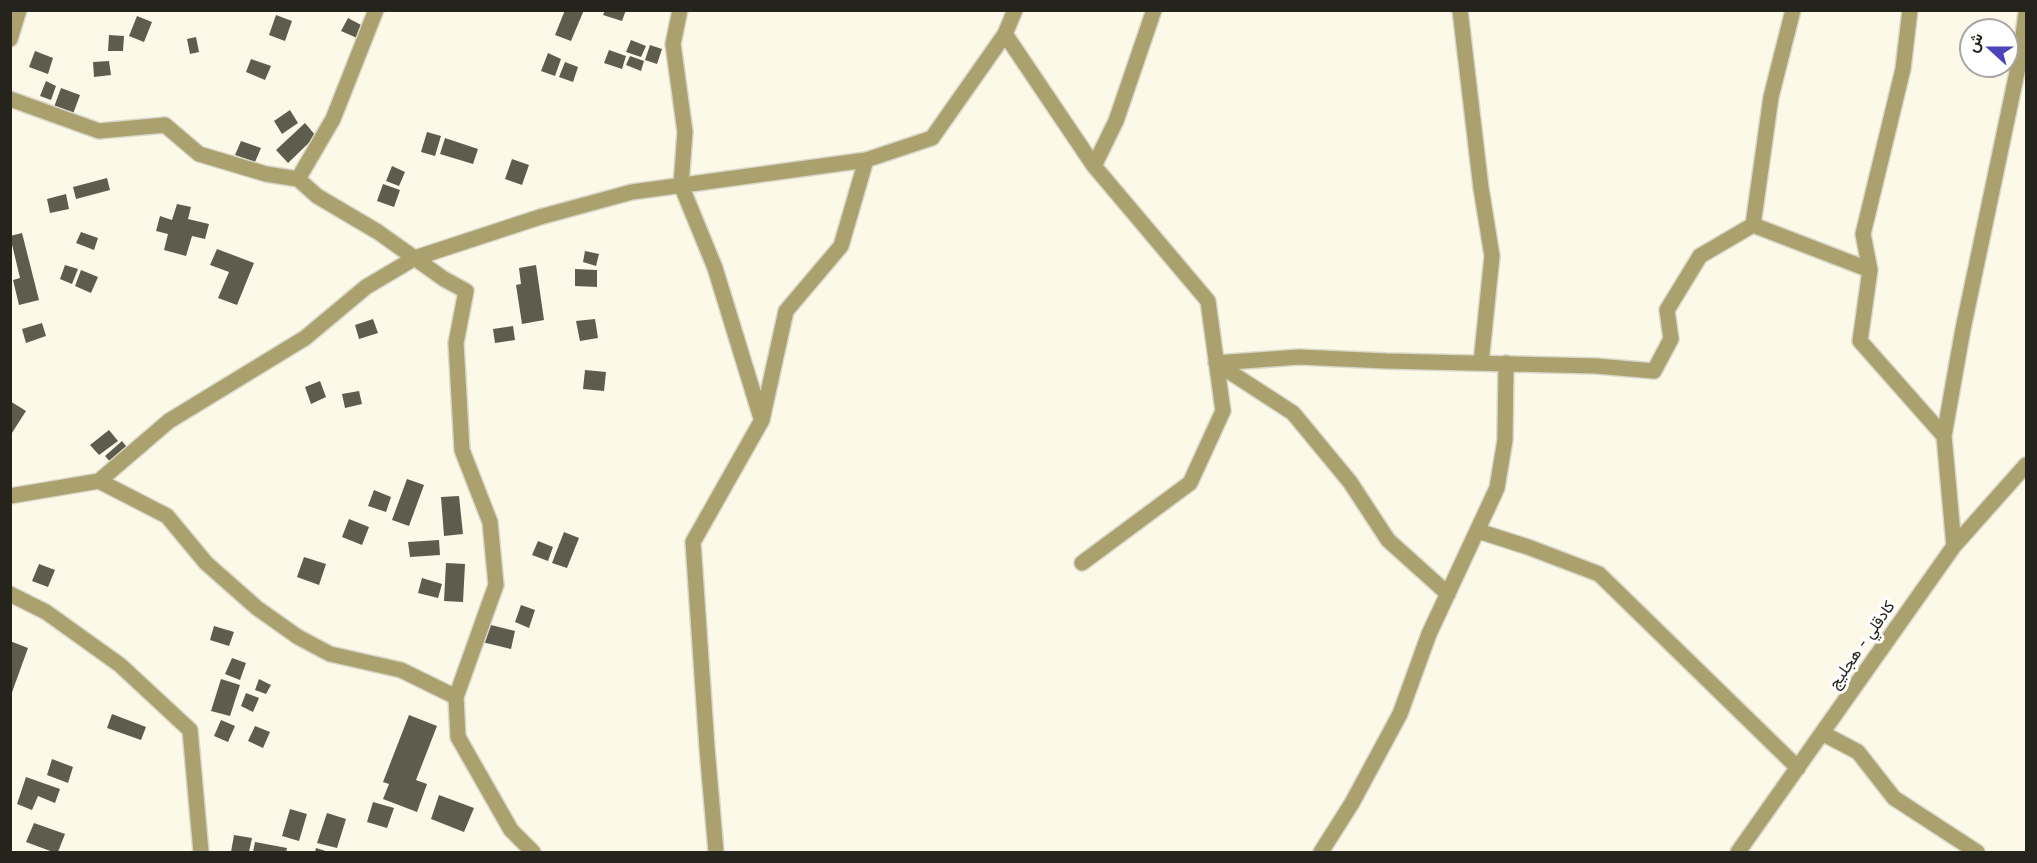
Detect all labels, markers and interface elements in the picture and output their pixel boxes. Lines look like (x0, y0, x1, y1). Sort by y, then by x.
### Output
north arrow (1959, 18, 2019, 78)
text: ش (1961, 30, 1987, 55)
street label: كادقلي - هجليج (1825, 597, 1899, 693)

